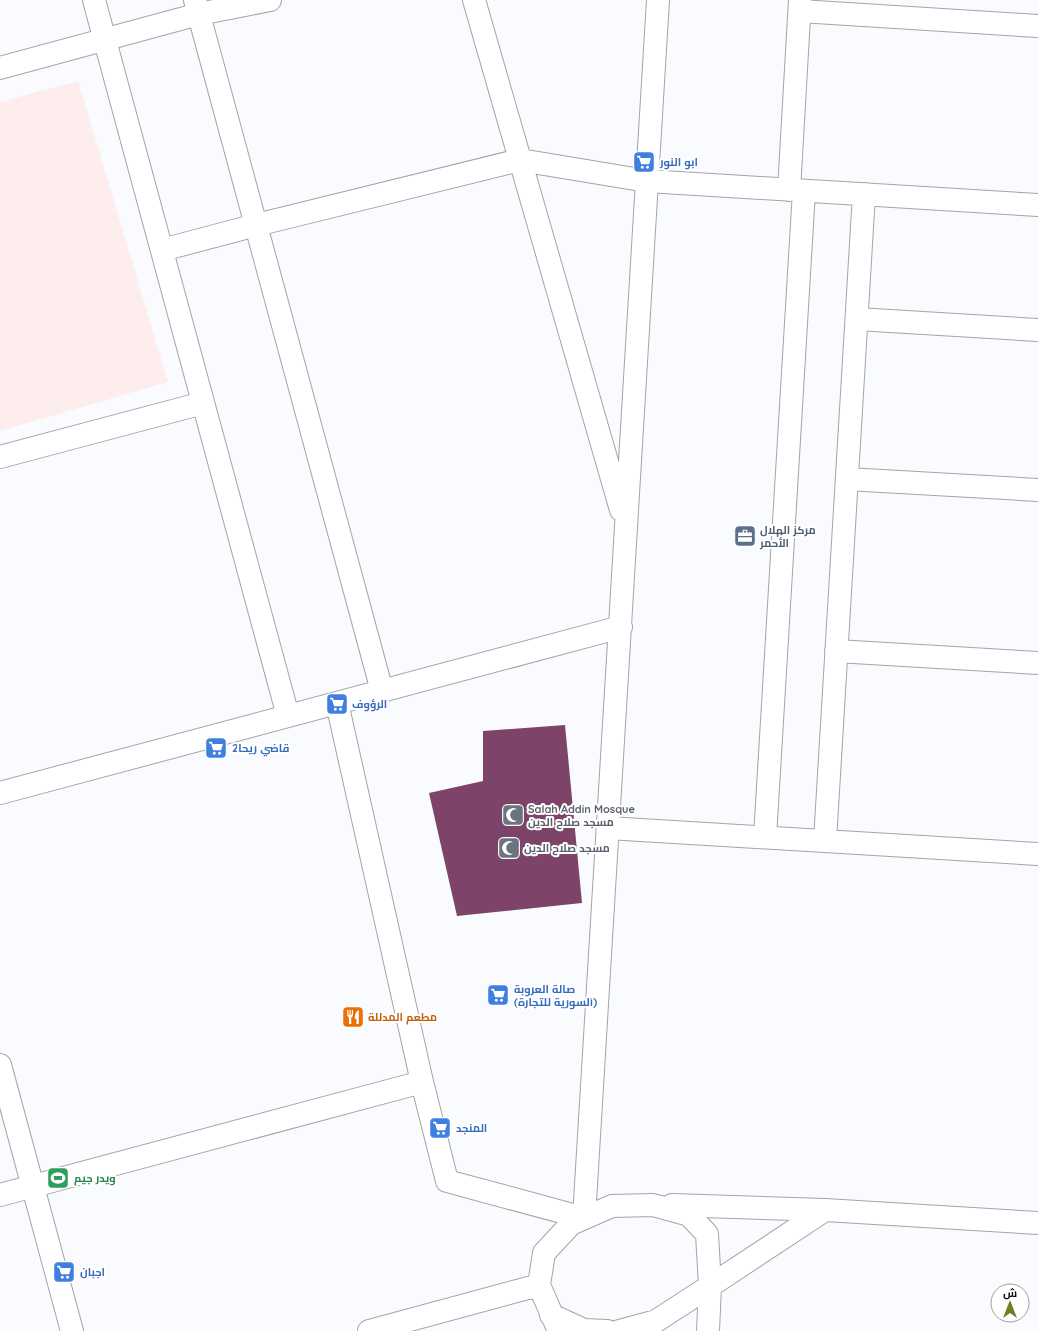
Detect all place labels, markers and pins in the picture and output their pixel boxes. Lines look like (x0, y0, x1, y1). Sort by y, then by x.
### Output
supermarket icon: ابو النور (631, 149, 657, 175)
place label: ابو النور (659, 155, 698, 170)
office icon: مركز الهلال الأحمر (732, 523, 758, 549)
place label: مركز الهلال الأحمر (759, 523, 816, 550)
supermarket icon: الرؤوف (324, 691, 350, 717)
place label: الرؤوف (352, 697, 387, 712)
supermarket icon: قاضي ريحا2 (203, 735, 229, 761)
place label: قاضي ريحا2 (232, 741, 289, 757)
mosque icon: Salah Addin Mosque مسجد صلاح الدين (500, 802, 526, 828)
place label: Salah Addin Mosque مسجد صلاح الدين (528, 802, 635, 830)
mosque icon: مسجد صلاح الدين (496, 835, 522, 861)
place label: مسجد صلاح الدين (524, 841, 610, 856)
supermarket icon: صالة العروبة (السورية للتجارة) (485, 982, 511, 1008)
place label: صالة العروبة (السورية للتجارة) (514, 982, 597, 1010)
restaurant icon: مطعم المدللة (340, 1004, 366, 1030)
place label: مطعم المدللة (368, 1010, 437, 1025)
supermarket icon: المنجد (427, 1115, 453, 1141)
place label: المنجد (456, 1121, 487, 1135)
sports icon: ويدر جيم (45, 1165, 71, 1191)
place label: ويدر جيم (74, 1171, 116, 1186)
supermarket icon: اجبان (51, 1259, 77, 1285)
place label: اجبان (80, 1265, 105, 1279)

